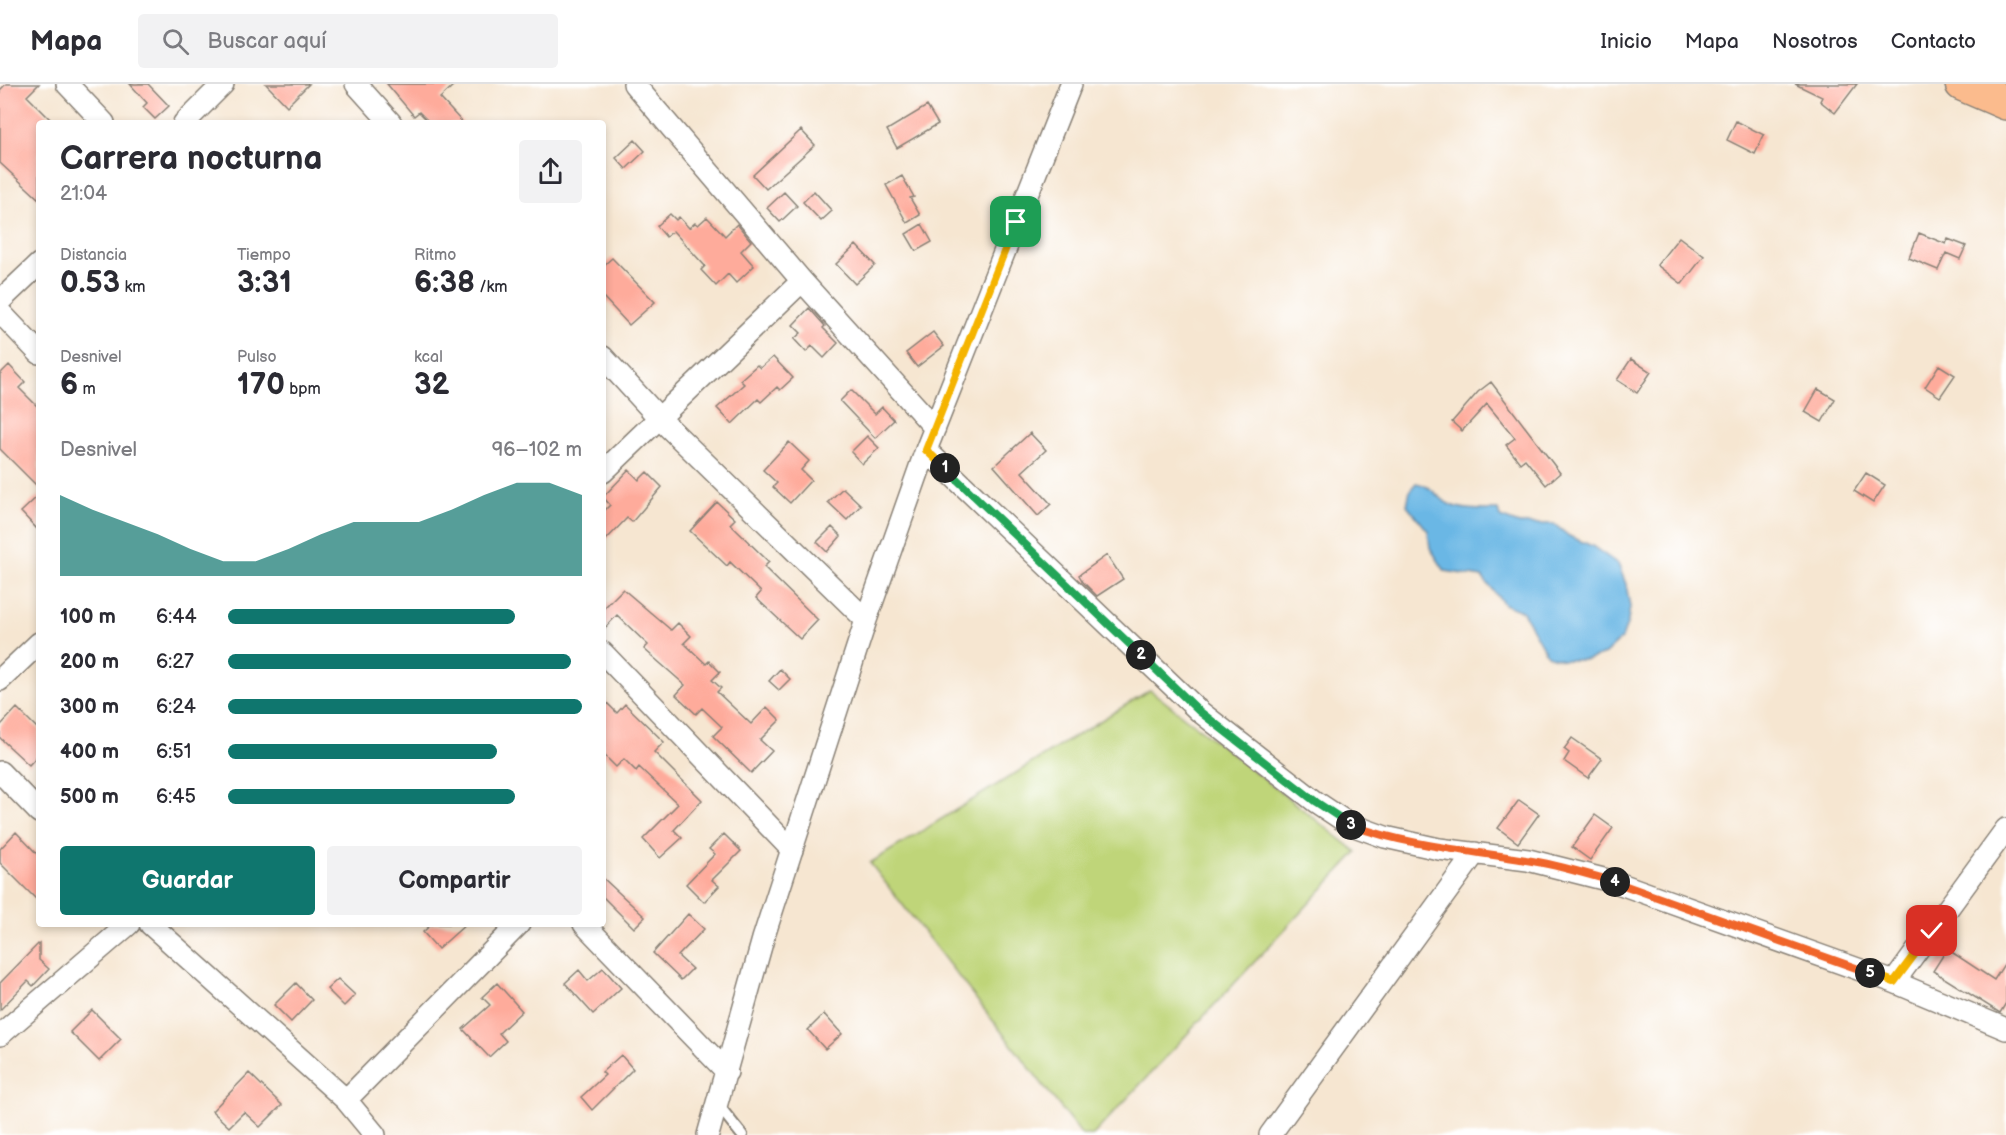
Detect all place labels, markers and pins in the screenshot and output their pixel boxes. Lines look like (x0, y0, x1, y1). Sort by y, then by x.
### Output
pin (990, 196, 1041, 247)
pin: 1 (930, 453, 960, 483)
pin: 2 (1126, 640, 1156, 670)
pin: 3 (1336, 810, 1366, 840)
pin: 4 (1600, 867, 1630, 897)
pin (1906, 905, 1957, 956)
pin: 5 (1855, 958, 1885, 988)

